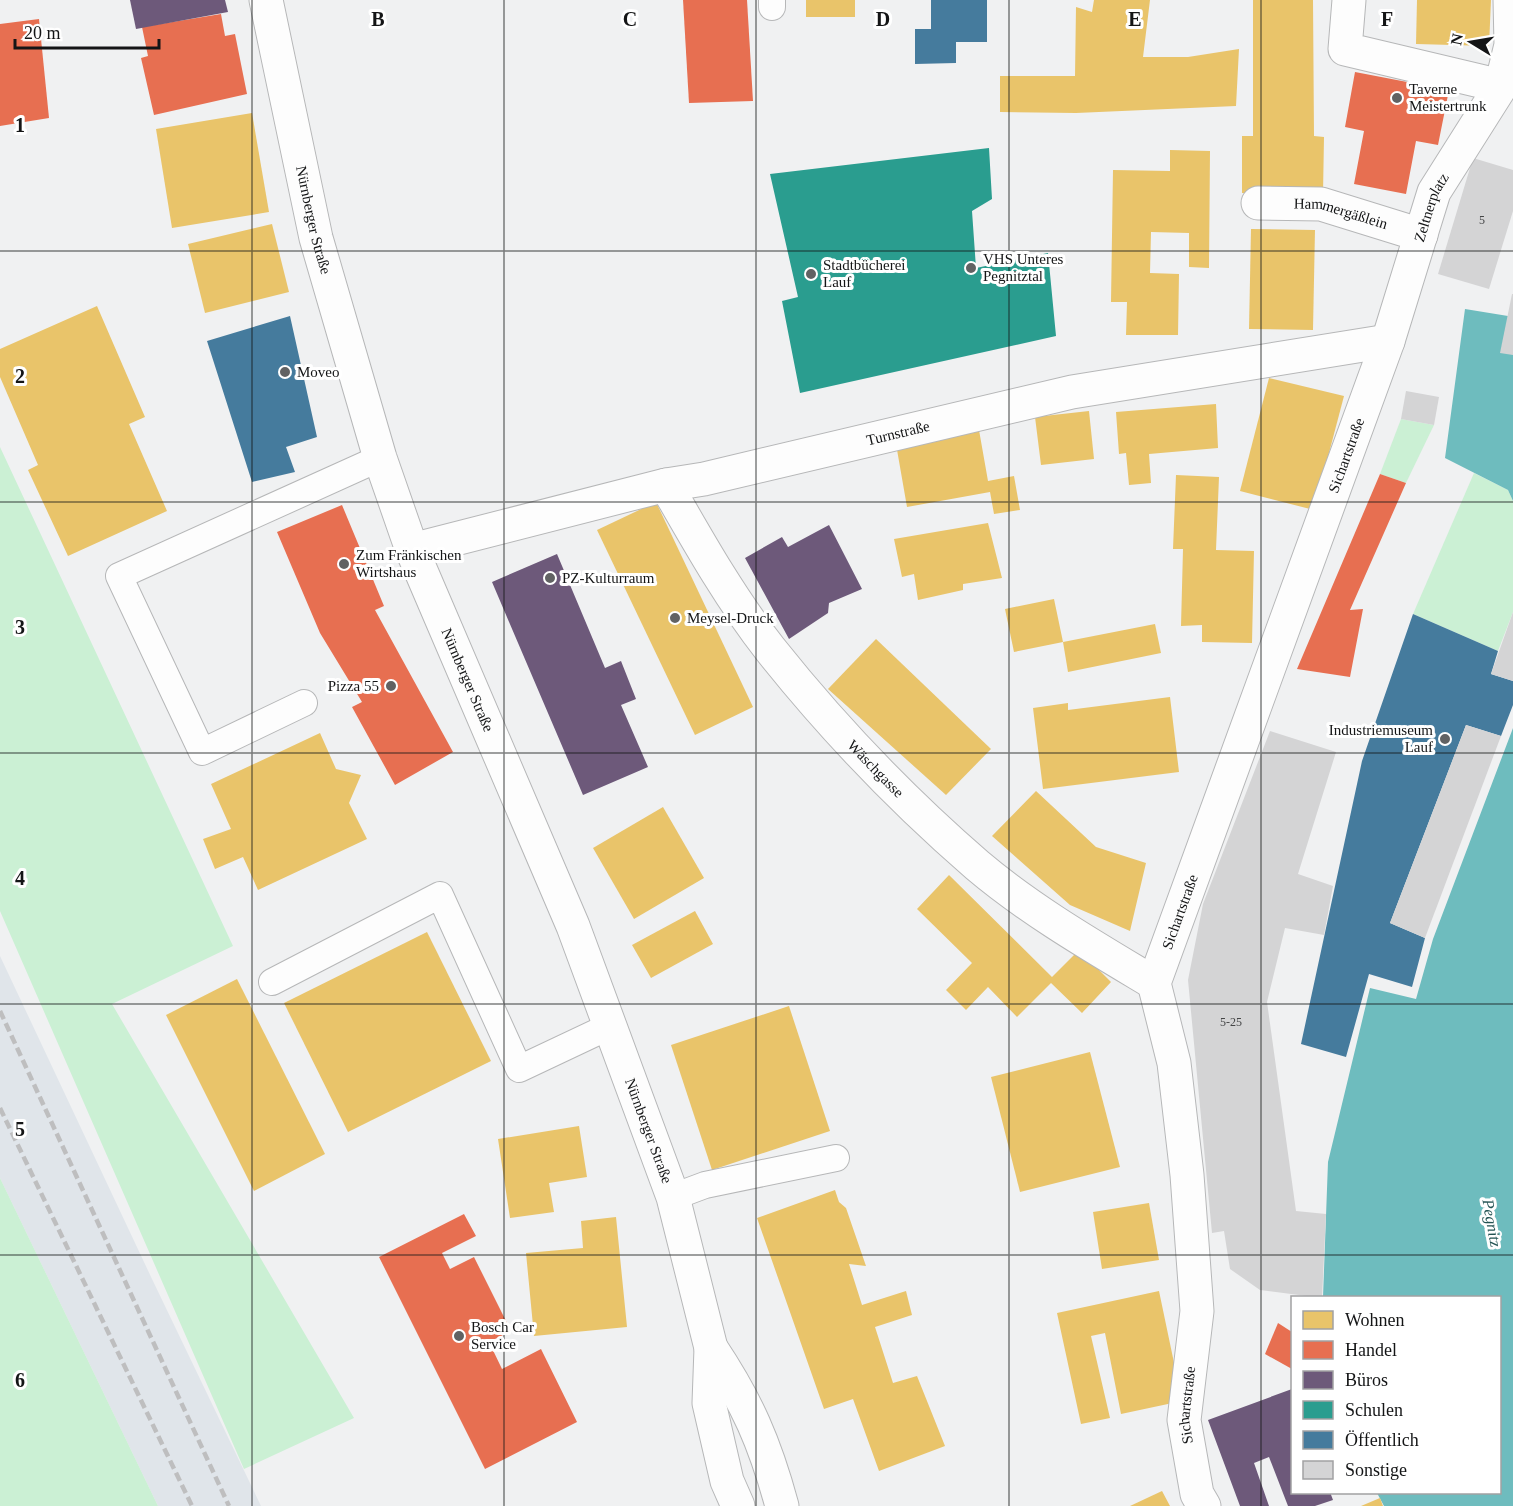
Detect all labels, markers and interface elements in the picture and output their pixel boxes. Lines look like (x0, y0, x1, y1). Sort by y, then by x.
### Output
text: B (371, 8, 385, 30)
text: C (623, 8, 637, 30)
text: D (876, 8, 890, 30)
text: E (1128, 8, 1142, 30)
text: F (1381, 8, 1393, 30)
scale bar (15, 12, 159, 50)
north arrow (1441, 12, 1501, 72)
text: 20 m (24, 23, 61, 43)
text: N (1447, 32, 1466, 47)
place label: Taverne Meistertrunk (1409, 81, 1487, 114)
marker: Taverne Meistertrunk (1390, 91, 1404, 105)
text: 1 (15, 114, 25, 136)
street label: Nürnberger Straße (293, 164, 334, 276)
street label: Zeltnerplatz (1411, 170, 1452, 244)
street label: Hammergäßlein (1294, 196, 1390, 232)
house number: 5 (1479, 213, 1485, 227)
place label: VHS Unteres Pegnitztal (983, 251, 1064, 284)
place label: Stadtbücherei Lauf (823, 257, 905, 290)
marker: VHS Unteres Pegnitztal (964, 261, 978, 275)
marker: Stadtbücherei Lauf (804, 267, 818, 281)
place label: Moveo (297, 364, 340, 380)
text: 2 (15, 365, 25, 387)
marker: Moveo (278, 365, 292, 379)
street label: Sichartstraße (1325, 415, 1367, 495)
street label: Turnstraße (865, 418, 932, 448)
place label: Zum Fränkischen Wirtshaus (356, 547, 462, 580)
marker: Zum Fränkischen Wirtshaus (337, 557, 351, 571)
place label: PZ-Kulturraum (562, 570, 655, 586)
marker: PZ-Kulturraum (543, 571, 557, 585)
place label: Meysel-Druck (687, 610, 774, 626)
marker: Meysel-Druck (668, 611, 682, 625)
text: 3 (15, 616, 25, 638)
street label: Nürnberger Straße (438, 626, 497, 734)
place label: Pizza 55 (328, 678, 379, 694)
marker: Pizza 55 (384, 679, 398, 693)
place label: Industriemuseum Lauf (1329, 722, 1433, 755)
marker: Industriemuseum Lauf (1438, 732, 1452, 746)
street label: Wäschgasse (844, 737, 907, 801)
text: 4 (15, 867, 25, 889)
street label: Sichartstraße (1159, 872, 1201, 952)
house number: 5-25 (1220, 1015, 1242, 1029)
street label: Nürnberger Straße (622, 1076, 675, 1186)
text: 5 (15, 1118, 25, 1140)
water label: Pegnitz (1478, 1197, 1505, 1249)
legend (1291, 1296, 1501, 1494)
text: Wohnen (1345, 1310, 1405, 1330)
place label: Bosch Car Service (471, 1319, 534, 1352)
marker: Bosch Car Service (452, 1329, 466, 1343)
text: Handel (1345, 1340, 1397, 1360)
street label: Sichartstraße (1176, 1365, 1198, 1445)
text: 6 (15, 1369, 25, 1391)
text: Büros (1345, 1370, 1388, 1390)
text: Schulen (1345, 1400, 1403, 1420)
text: Öffentlich (1345, 1430, 1419, 1450)
text: Sonstige (1345, 1460, 1407, 1480)

